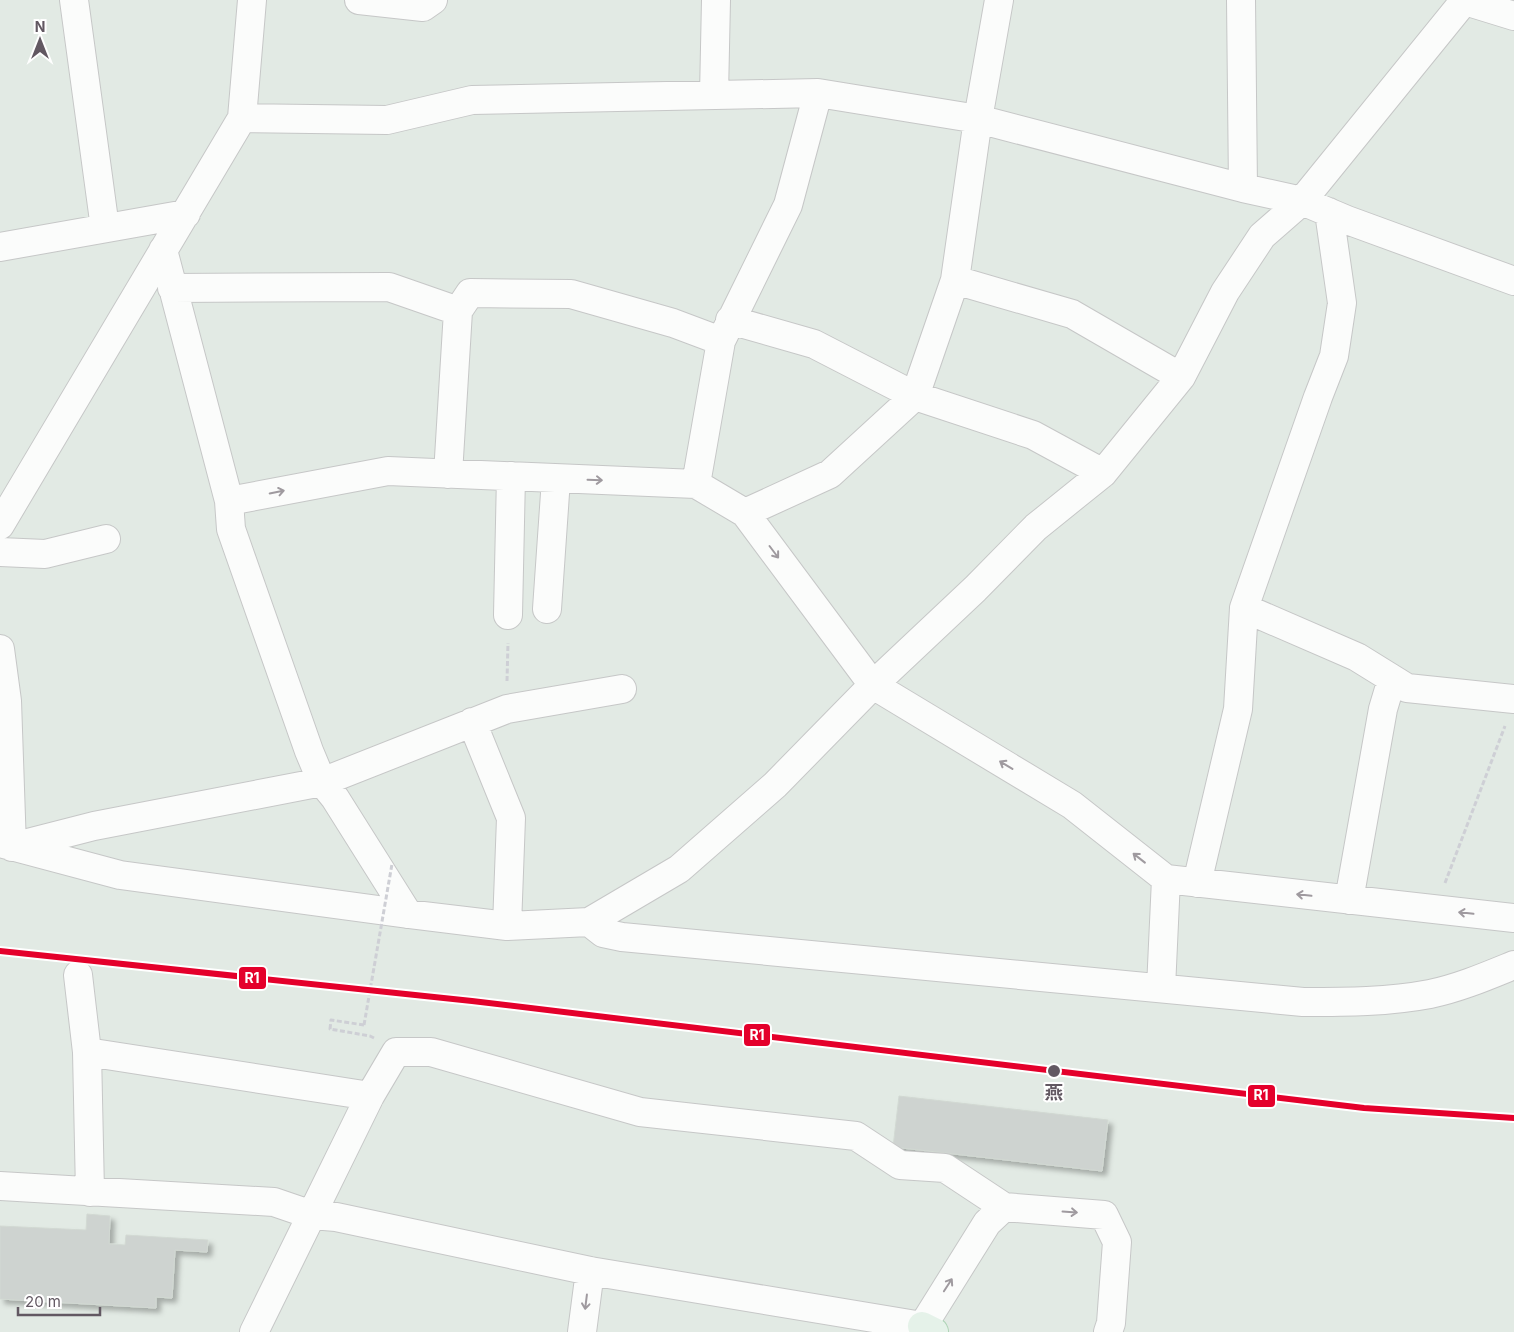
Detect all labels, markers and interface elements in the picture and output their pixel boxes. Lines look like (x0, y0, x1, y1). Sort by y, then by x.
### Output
north arrow (15, 15, 65, 65)
text: N (35, 18, 45, 35)
one-way arrow (586, 475, 602, 485)
one-way arrow (268, 487, 284, 497)
one-way arrow (769, 545, 779, 559)
one-way arrow (999, 759, 1013, 769)
one-way arrow (1132, 852, 1145, 863)
one-way arrow (1296, 890, 1312, 900)
one-way arrow (1458, 908, 1474, 918)
line badge: R1 (238, 966, 267, 990)
text: R1 (244, 969, 260, 986)
line badge: R1 (743, 1023, 771, 1047)
text: R1 (749, 1026, 765, 1043)
marker: 燕 (1046, 1063, 1062, 1079)
place label: 燕 (1045, 1082, 1063, 1103)
line badge: R1 (1247, 1084, 1276, 1108)
text: R1 (1253, 1086, 1269, 1103)
one-way arrow (1062, 1208, 1078, 1217)
one-way arrow (943, 1279, 953, 1293)
scale bar (18, 1284, 100, 1316)
text: 20 m (25, 1292, 61, 1311)
one-way arrow (581, 1293, 591, 1309)

